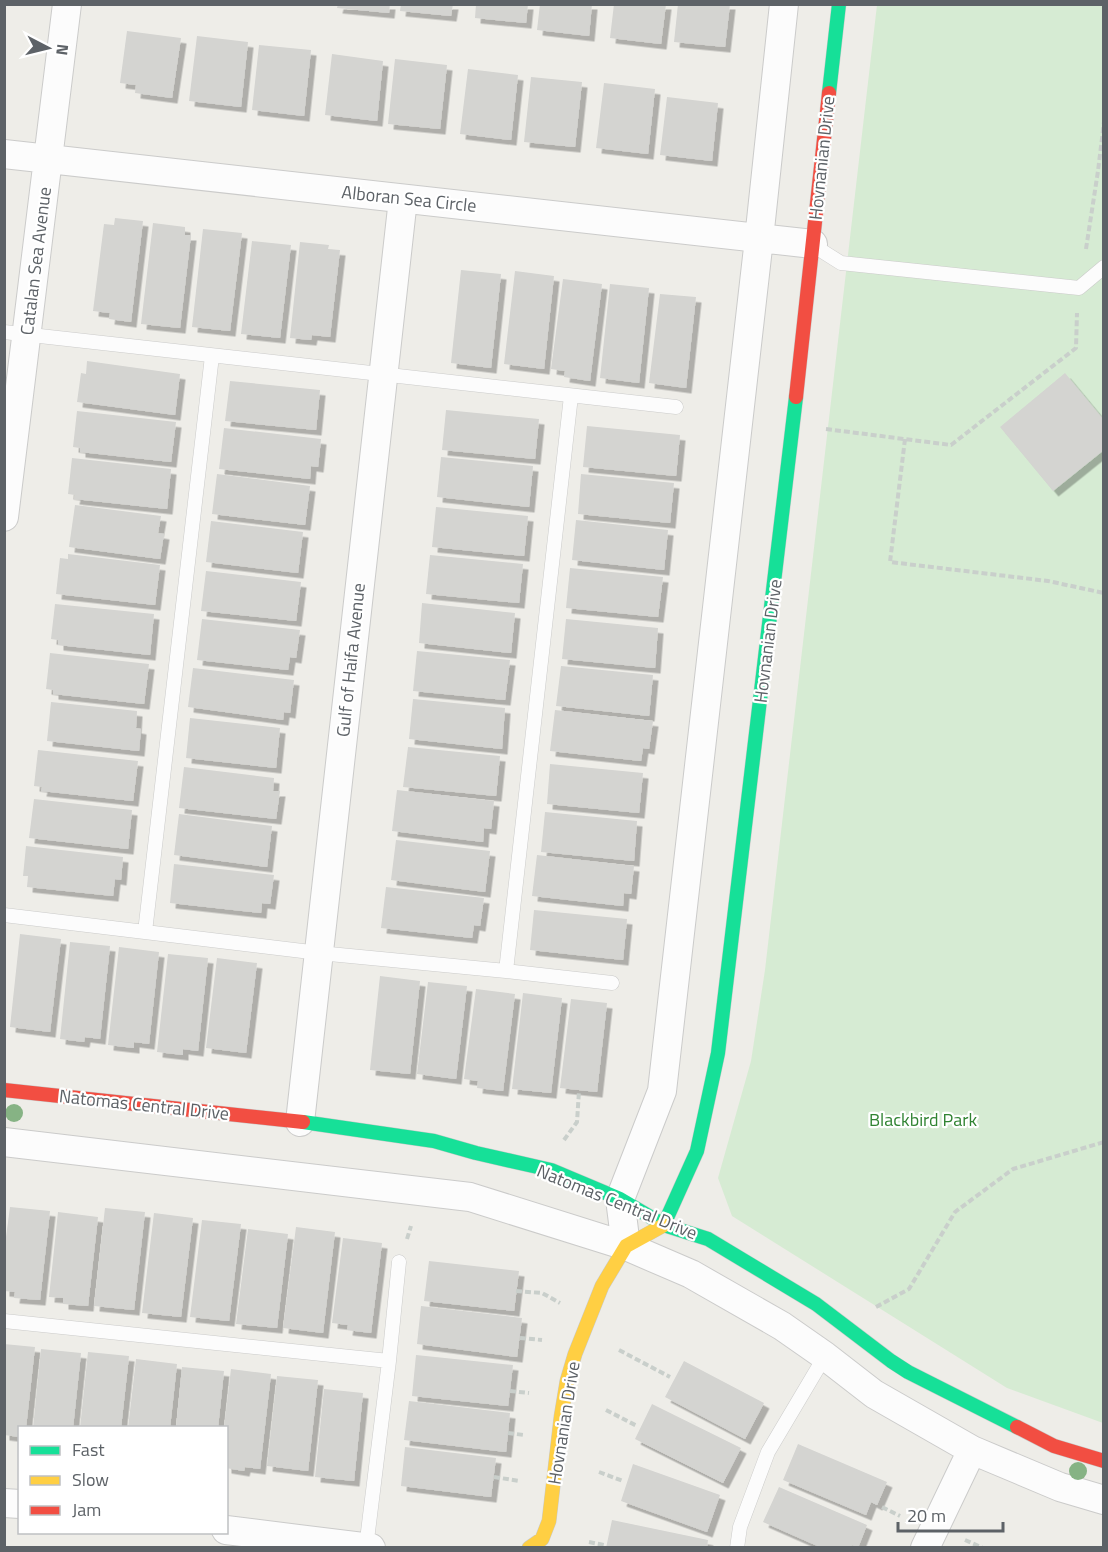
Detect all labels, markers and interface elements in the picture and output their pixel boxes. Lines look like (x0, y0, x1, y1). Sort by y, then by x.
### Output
north arrow (18, 18, 78, 78)
text: N (50, 43, 75, 57)
street label: Hovnanian Drive (802, 95, 841, 221)
street label: Alboran Sea Circle (340, 178, 478, 219)
street label: Catalan Sea Avenue (13, 185, 58, 337)
street label: Hovnanian Drive (747, 578, 788, 704)
street label: Gulf of Haifa Avenue (329, 582, 372, 738)
street label: Natomas Central Drive (58, 1082, 230, 1127)
park label: Blackbird Park (869, 1106, 977, 1133)
street label: Natomas Central Drive (533, 1157, 701, 1246)
street label: Hovnanian Drive (540, 1359, 587, 1486)
legend (18, 1426, 228, 1534)
text: Fast (72, 1436, 105, 1463)
text: Slow (72, 1466, 109, 1493)
scale bar (898, 1495, 1003, 1533)
text: Jam (72, 1496, 101, 1523)
text: 20 m (907, 1502, 946, 1529)

